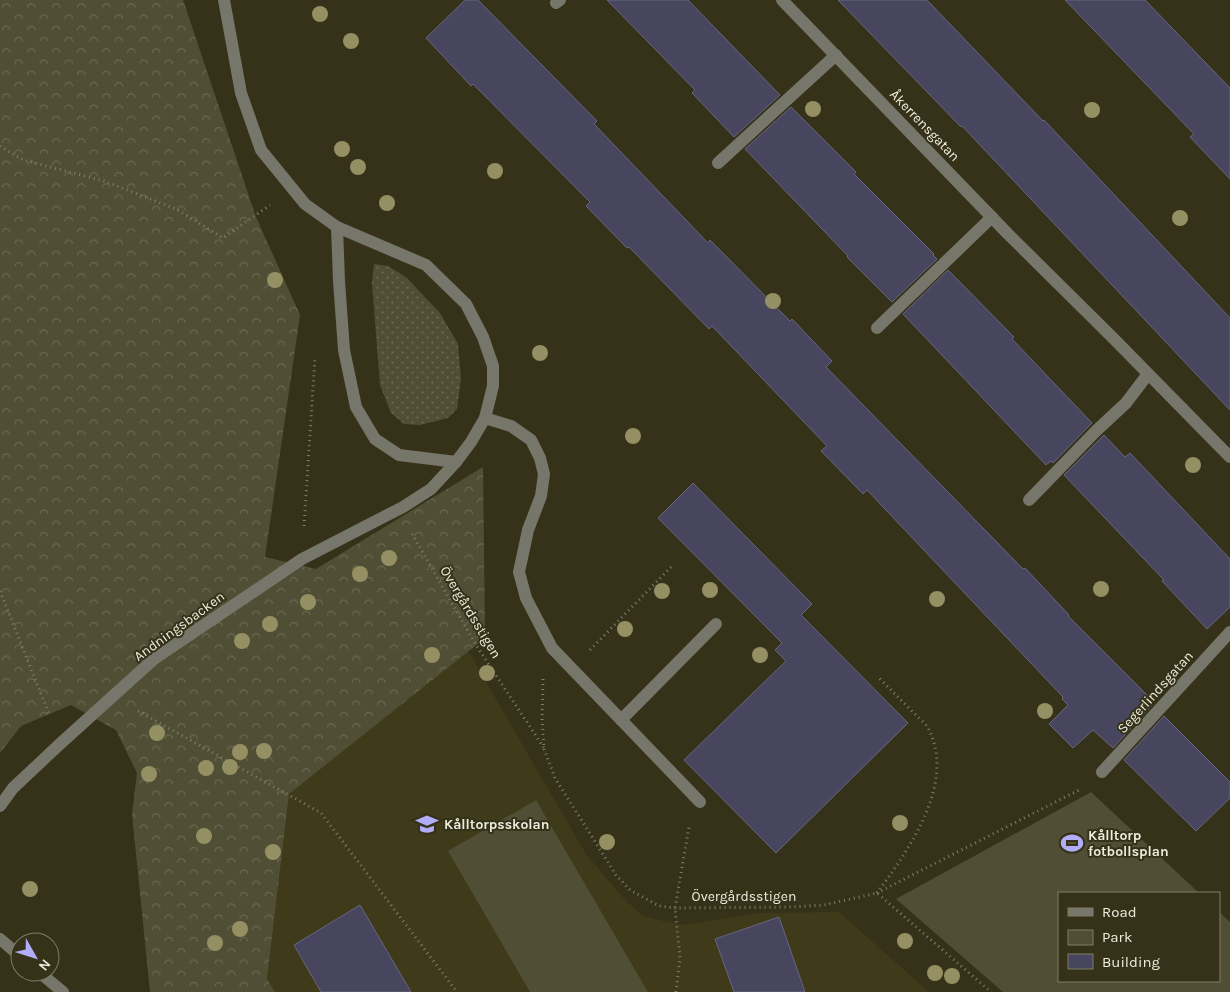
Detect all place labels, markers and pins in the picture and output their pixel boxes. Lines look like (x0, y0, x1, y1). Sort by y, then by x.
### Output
school or university icon: Kålltorpsskolan (414, 811, 440, 837)
place label: Kålltorpsskolan (444, 816, 550, 833)
place label: Kålltorp fotbollsplan (1088, 827, 1169, 860)
sports icon: Kålltorp fotbollsplan (1059, 830, 1085, 856)

